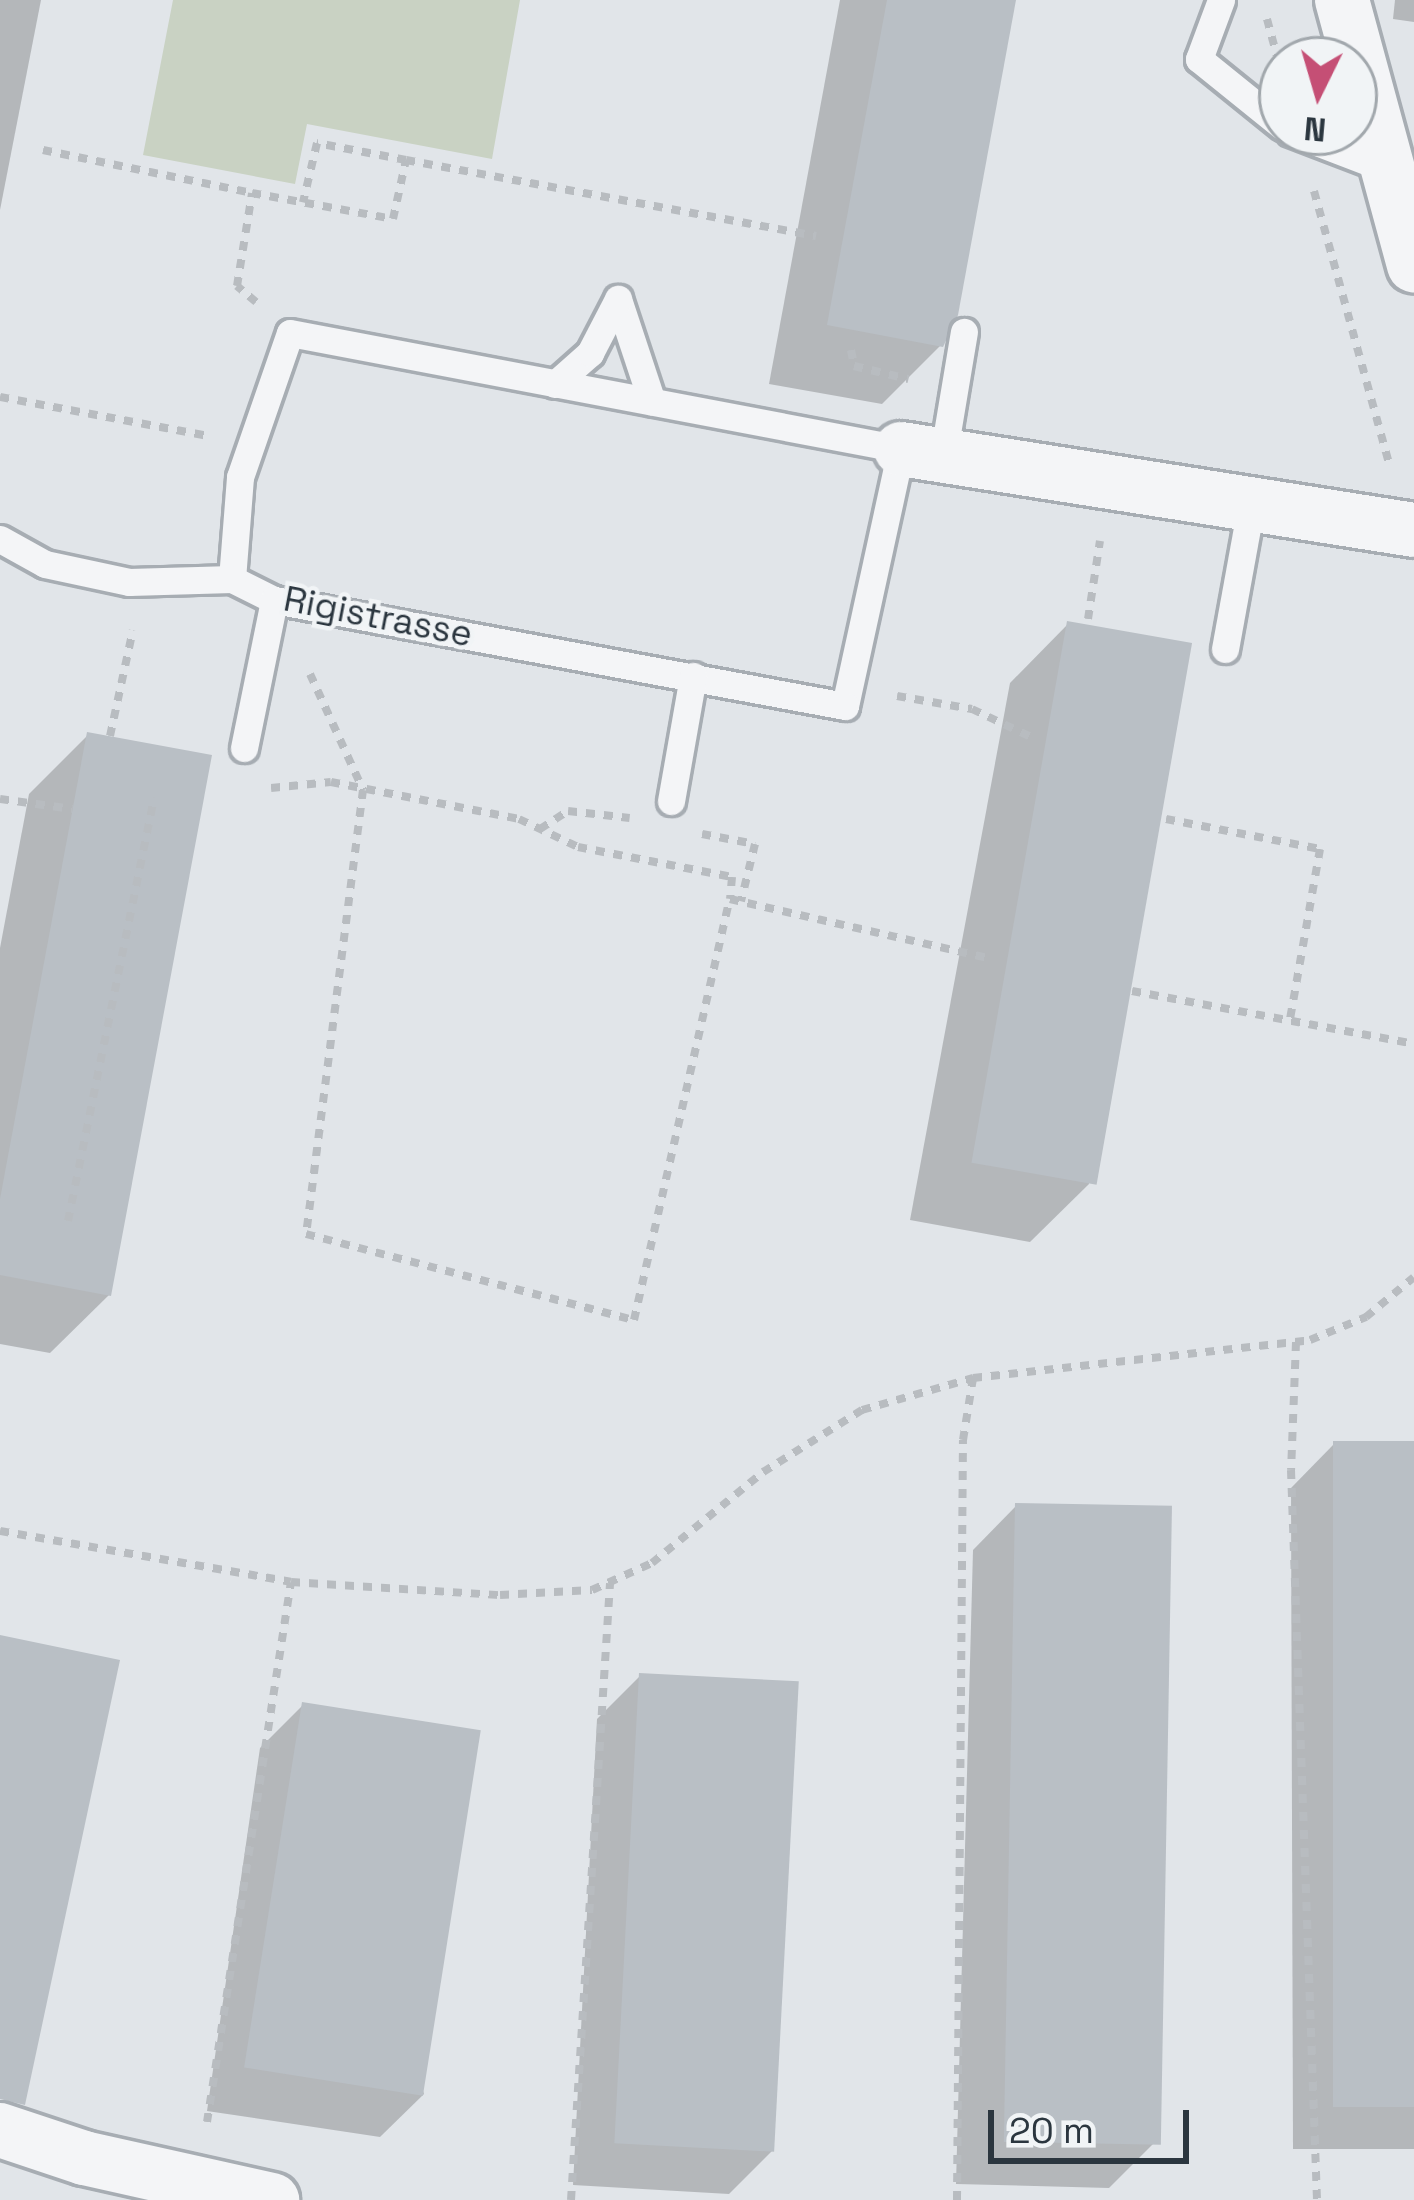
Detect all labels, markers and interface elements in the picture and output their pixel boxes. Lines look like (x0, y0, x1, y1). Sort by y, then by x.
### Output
north arrow (1258, 36, 1378, 156)
text: N (1302, 107, 1328, 151)
street label: Rigistrasse (280, 578, 476, 656)
scale bar (994, 2086, 1195, 2160)
text: 20 m (1009, 2108, 1094, 2154)

